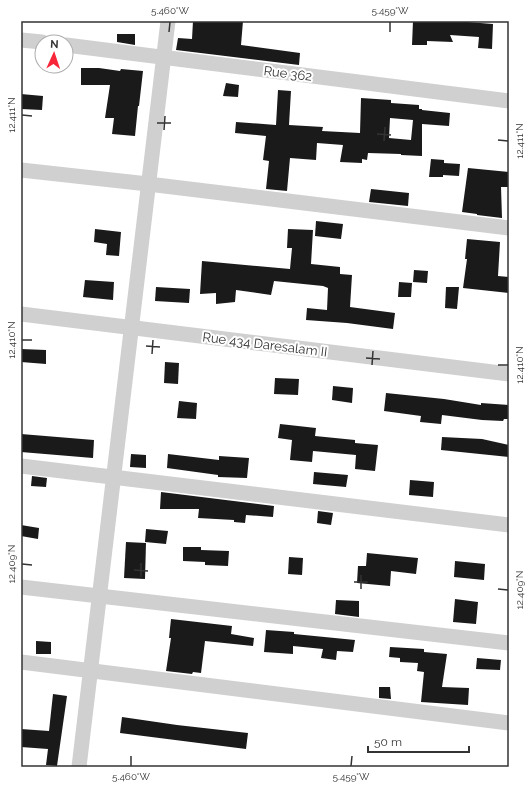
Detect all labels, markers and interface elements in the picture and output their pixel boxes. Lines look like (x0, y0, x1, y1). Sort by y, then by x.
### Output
text: 5.460°W (151, 5, 189, 16)
text: 5.459°W (372, 5, 409, 16)
north arrow (34, 34, 74, 74)
text: N (50, 38, 59, 51)
street label: Rue 362 (263, 63, 313, 84)
text: 12.411°N (6, 97, 17, 133)
text: 12.411°N (514, 123, 525, 159)
text: 12.410°N (6, 321, 17, 359)
street label: Rue 434 Daresalam II (202, 329, 328, 360)
text: 12.410°N (514, 346, 525, 384)
text: 12.409°N (6, 545, 17, 583)
text: 12.409°N (514, 571, 525, 609)
scale bar (368, 728, 469, 754)
text: 50 m (374, 735, 402, 749)
text: 5.460°W (112, 771, 150, 782)
text: 5.459°W (333, 771, 370, 782)

